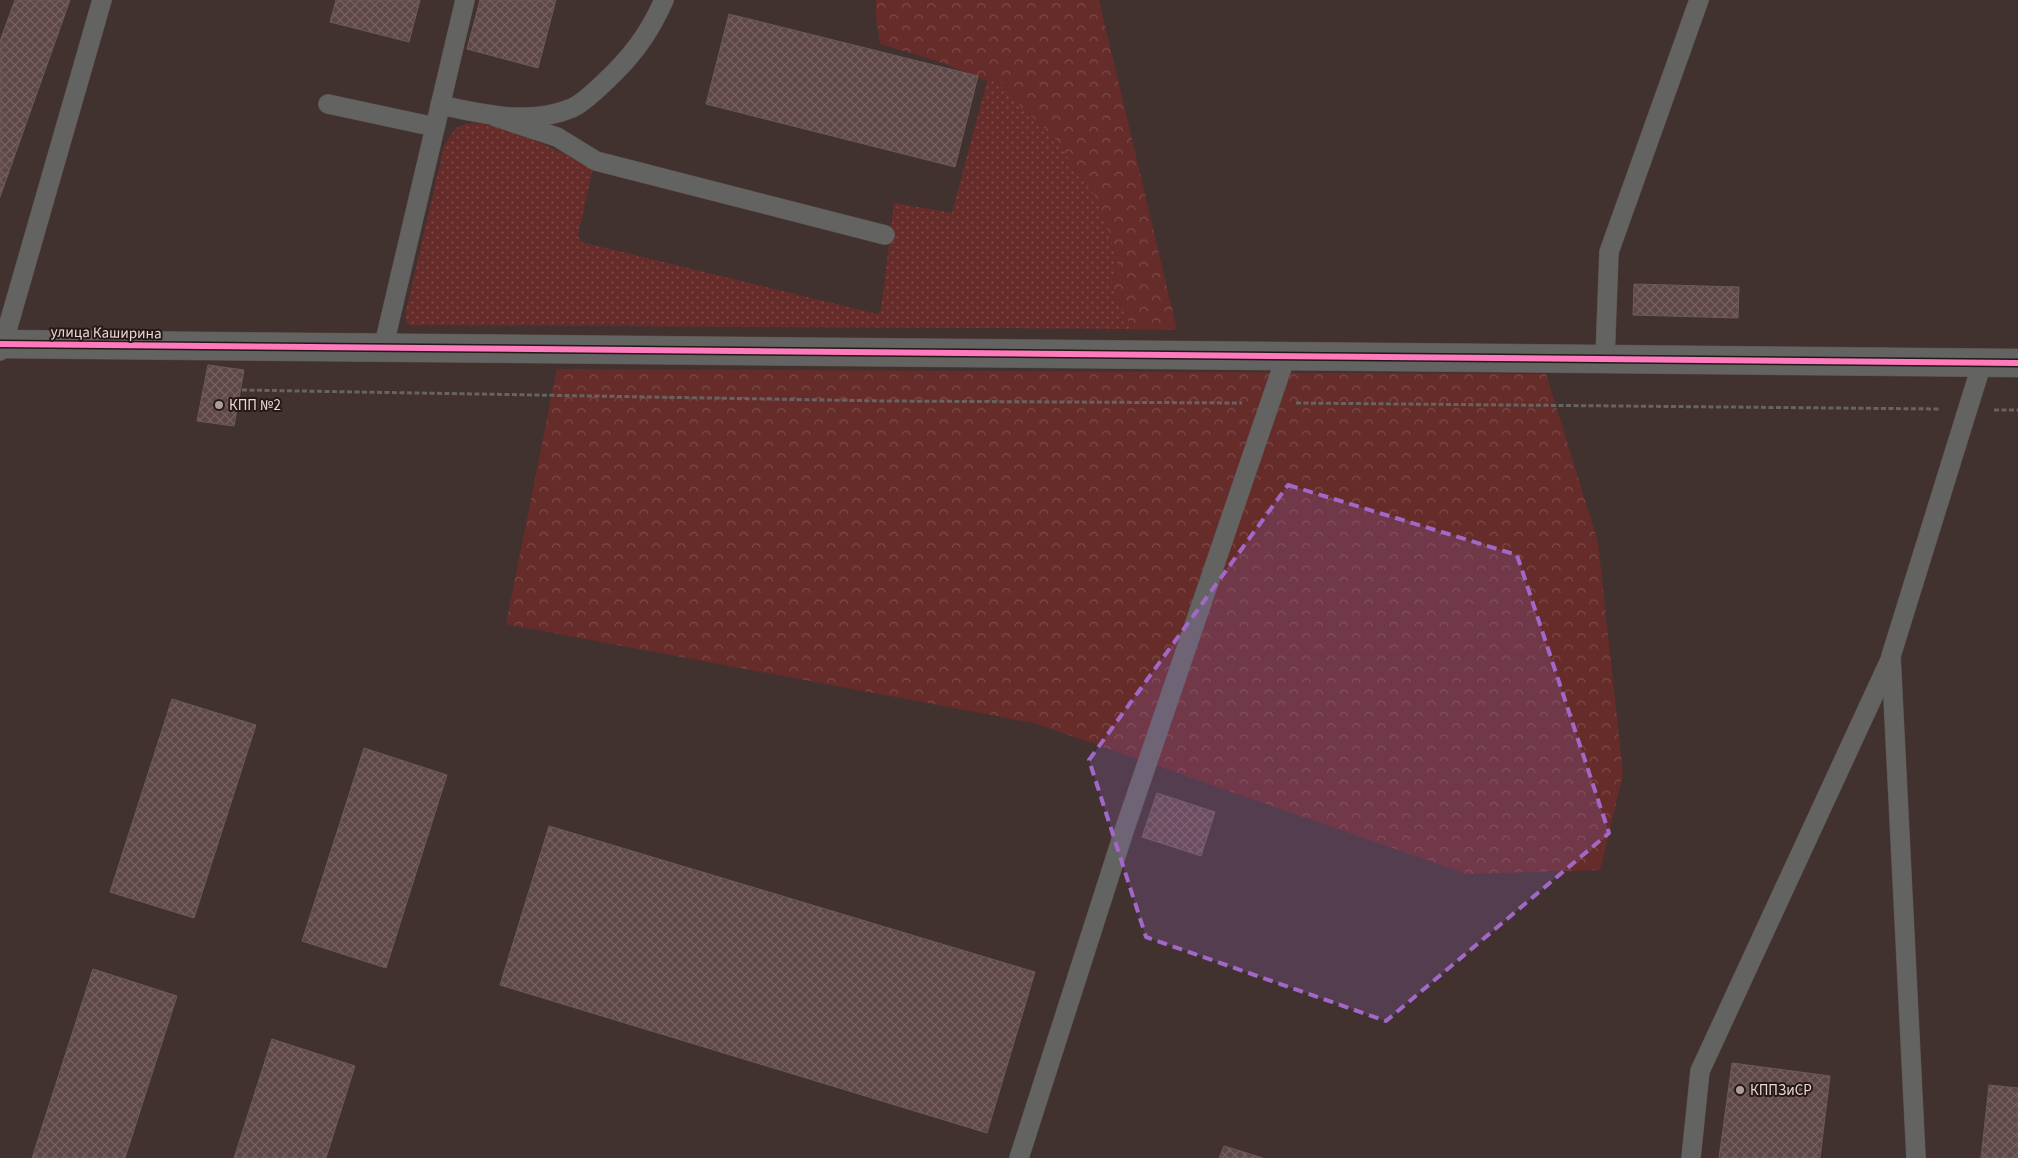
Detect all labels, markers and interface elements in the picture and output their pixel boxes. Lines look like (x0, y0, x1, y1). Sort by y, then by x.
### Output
street label: улица Каширина (50, 322, 162, 344)
place label: КПП №2 (229, 395, 281, 416)
marker: КПП №2 (213, 399, 225, 411)
place label: КППЗиСР (1750, 1080, 1812, 1101)
marker: КППЗиСР (1734, 1084, 1746, 1096)

